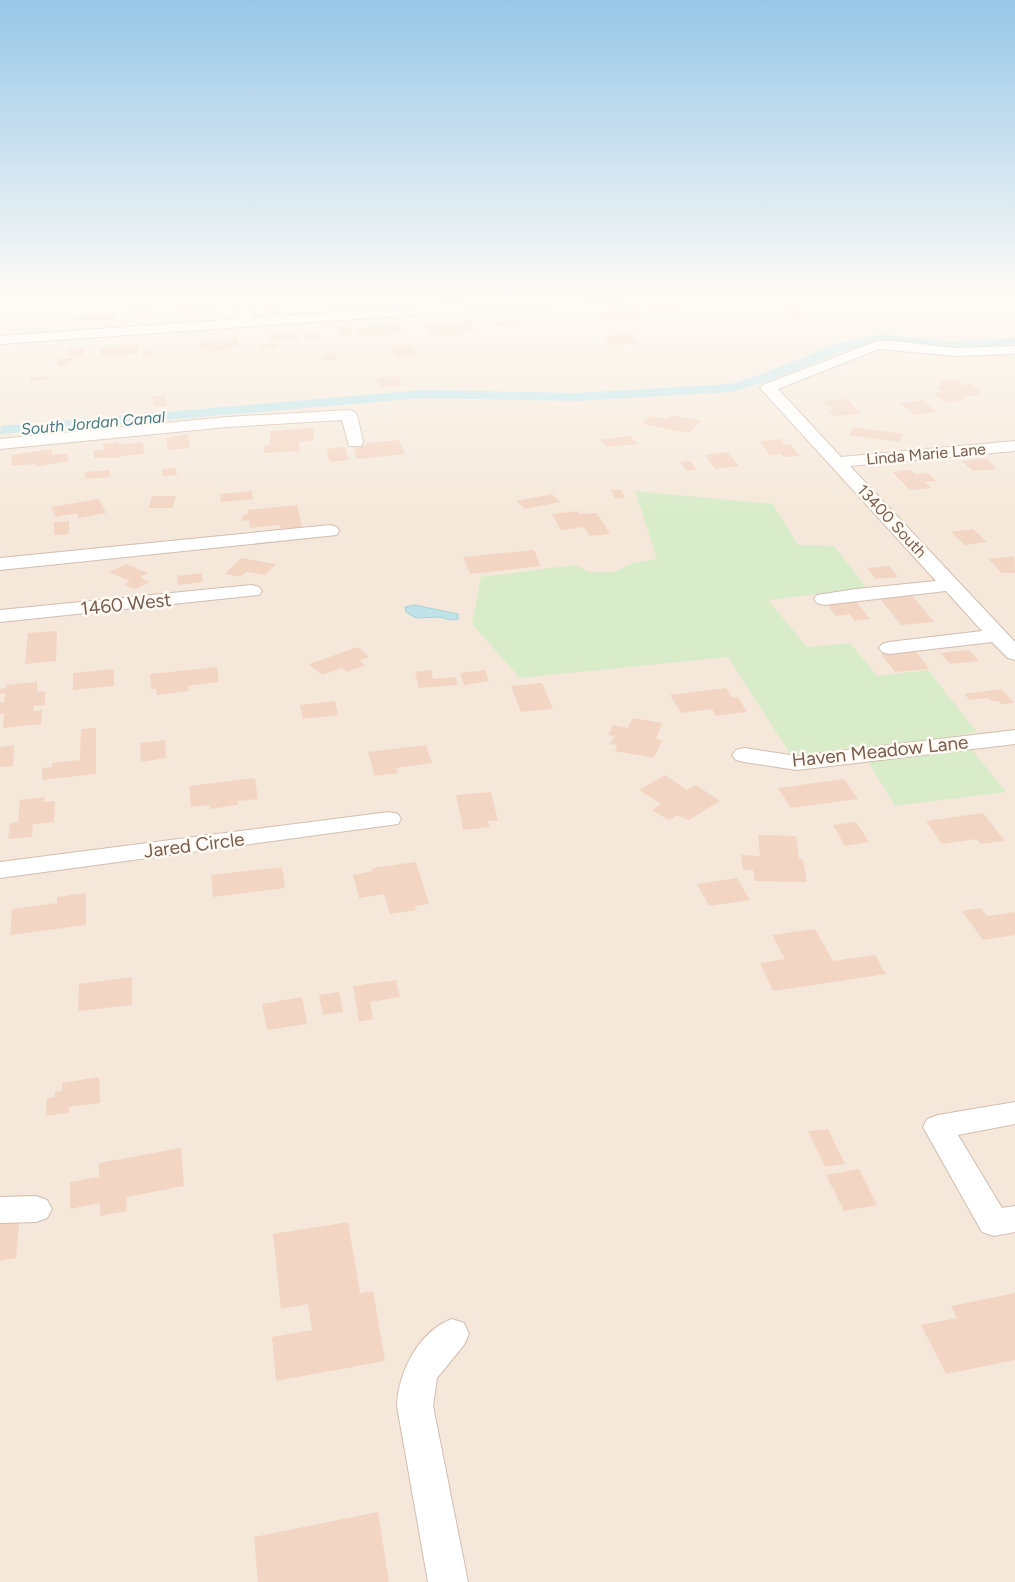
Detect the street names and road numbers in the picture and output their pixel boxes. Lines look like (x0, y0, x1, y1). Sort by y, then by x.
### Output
street label: Linda Marie Lane (865, 439, 987, 469)
street label: 13400 South (853, 481, 931, 561)
street label: 1460 West (79, 588, 173, 620)
street label: Haven Meadow Lane (791, 730, 969, 772)
street label: Jared Circle (142, 827, 246, 863)

